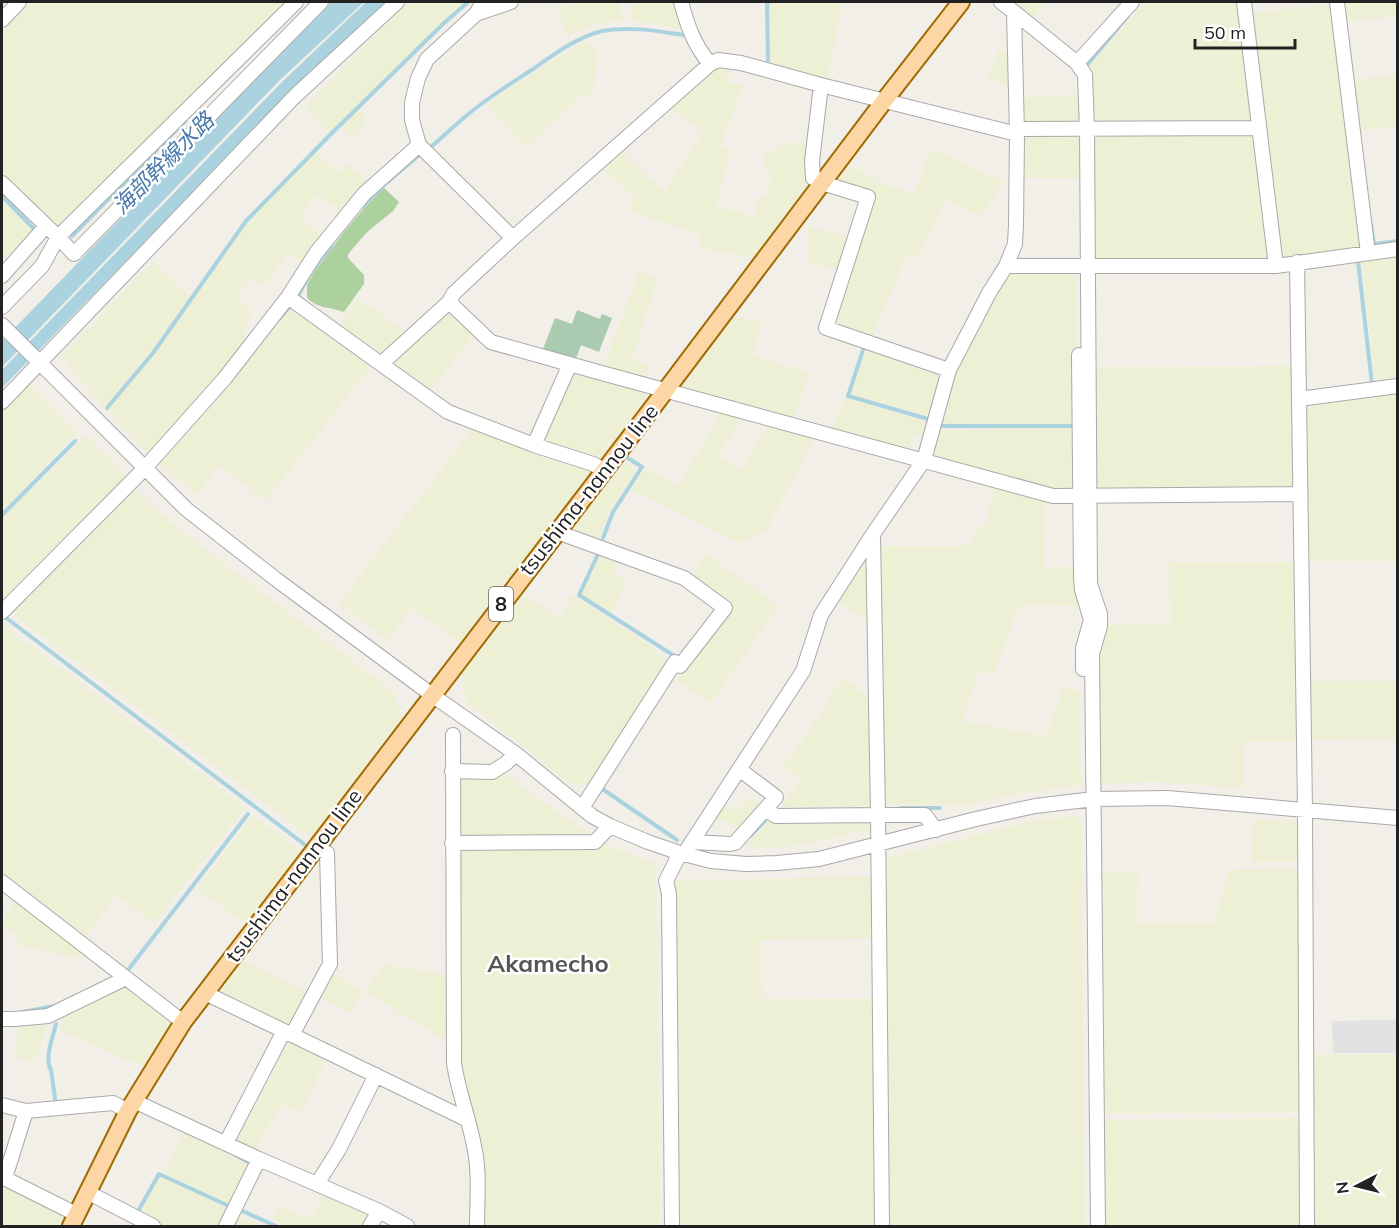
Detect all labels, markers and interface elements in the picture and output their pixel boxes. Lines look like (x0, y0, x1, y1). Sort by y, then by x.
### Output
scale bar (1195, 12, 1296, 50)
text: 50 m (1204, 21, 1246, 44)
water label: 海部幹線水路 (106, 105, 221, 220)
street label: tsushima-nannou line (513, 398, 663, 580)
road number: 8 (489, 587, 513, 621)
street label: tsushima-nannou line (219, 784, 367, 967)
district label: Akamecho (487, 948, 609, 978)
north arrow (1327, 1156, 1387, 1216)
text: N (1331, 1181, 1353, 1195)

